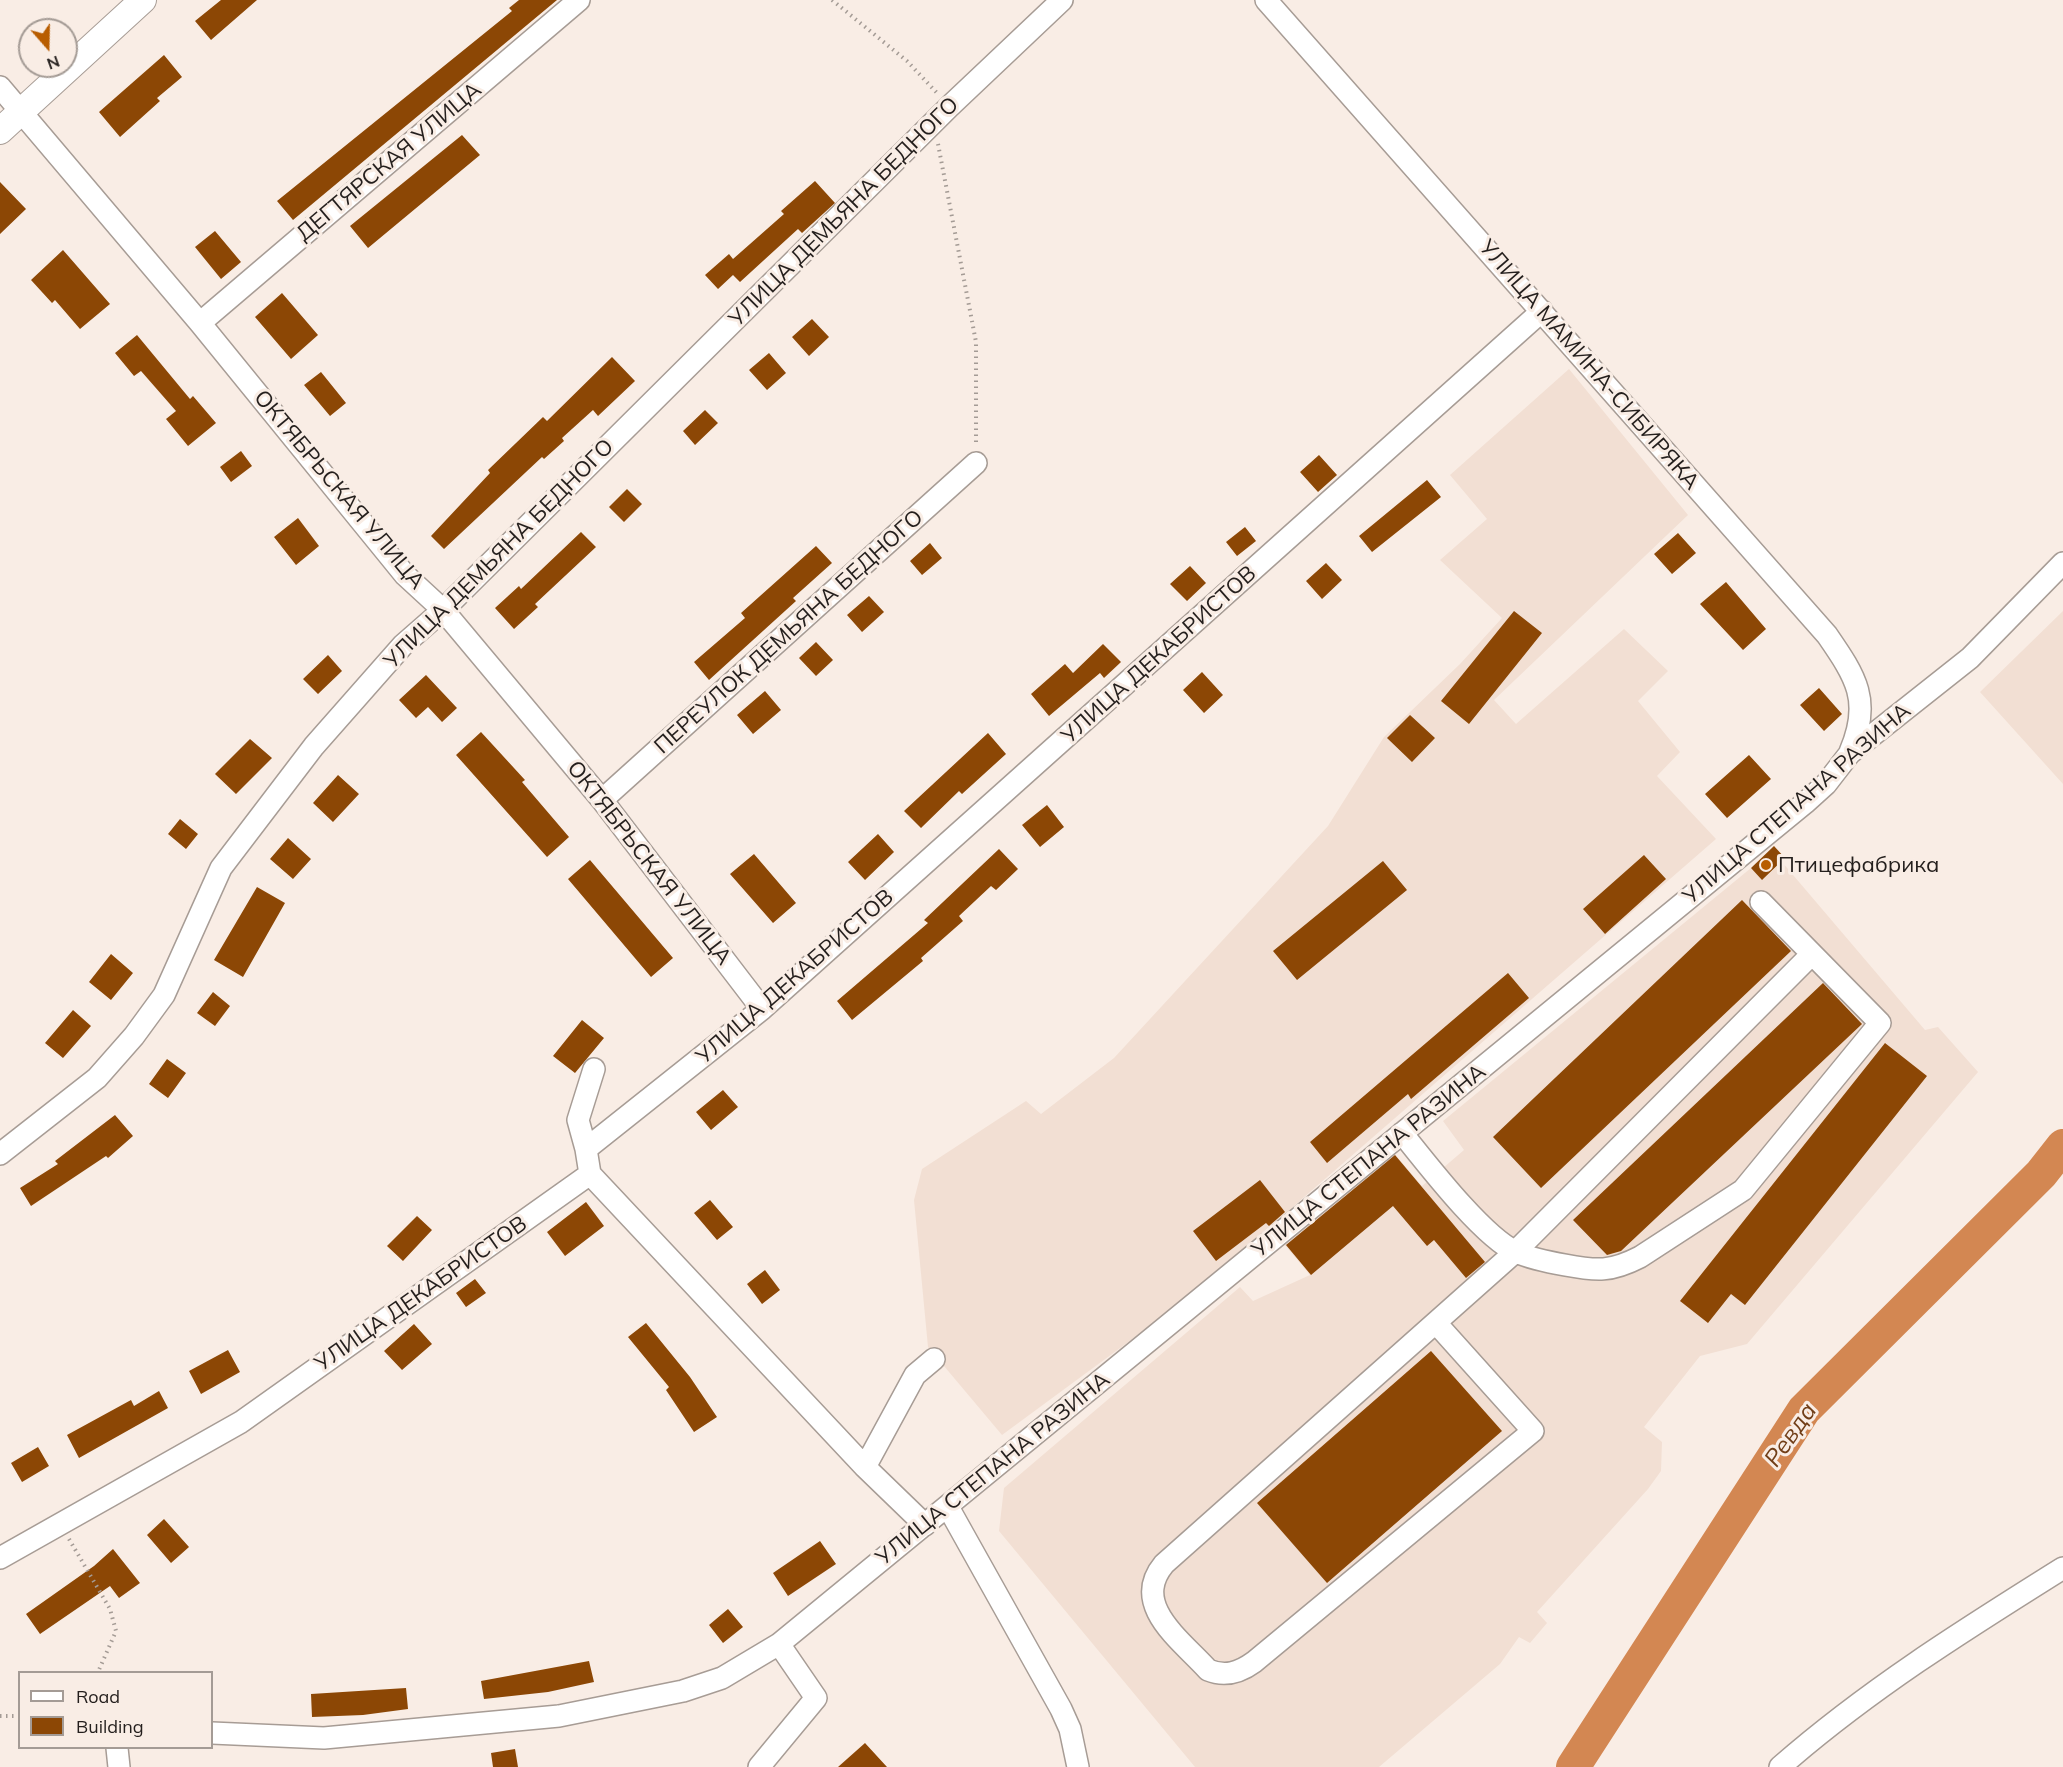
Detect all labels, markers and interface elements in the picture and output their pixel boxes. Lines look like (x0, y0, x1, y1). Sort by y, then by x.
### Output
north arrow (18, 18, 78, 78)
text: N (44, 52, 63, 75)
street label: ДЕГТЯРСКАЯ УЛИЦА (291, 77, 487, 247)
street label: УЛИЦА ДЕМЬЯНА БЕДНОГО (724, 92, 964, 332)
street label: УЛИЦА МАМИНА-СИБИРЯКА (1473, 235, 1705, 495)
street label: ОКТЯБРЬСКАЯ УЛИЦА (248, 385, 430, 595)
street label: УЛИЦА ДЕМЬЯНА БЕДНОГО (379, 434, 619, 674)
street label: ПЕРЕУЛОК ДЕМЬЯНА БЕДНОГО (649, 504, 929, 760)
street label: УЛИЦА ДЕКАБРИСТОВ (1056, 561, 1262, 749)
street label: УЛИЦА СТЕПАНА РАЗИНА (1678, 698, 1916, 910)
street label: ОКТЯБРЬСКАЯ УЛИЦА (561, 756, 737, 970)
place label: Птицефабрика (1778, 852, 1940, 878)
marker: Птицефабрика (1759, 858, 1773, 872)
street label: УЛИЦА ДЕКАБРИСТОВ (691, 884, 899, 1070)
street label: УЛИЦА СТЕПАНА РАЗИНА (1247, 1059, 1491, 1263)
street label: УЛИЦА ДЕКАБРИСТОВ (310, 1211, 532, 1377)
street label: УЛИЦА СТЕПАНА РАЗИНА (871, 1367, 1115, 1571)
water label: Ревда (1759, 1398, 1823, 1472)
legend (18, 1671, 213, 1749)
text: Road (76, 1685, 120, 1708)
text: Building (76, 1715, 144, 1738)

